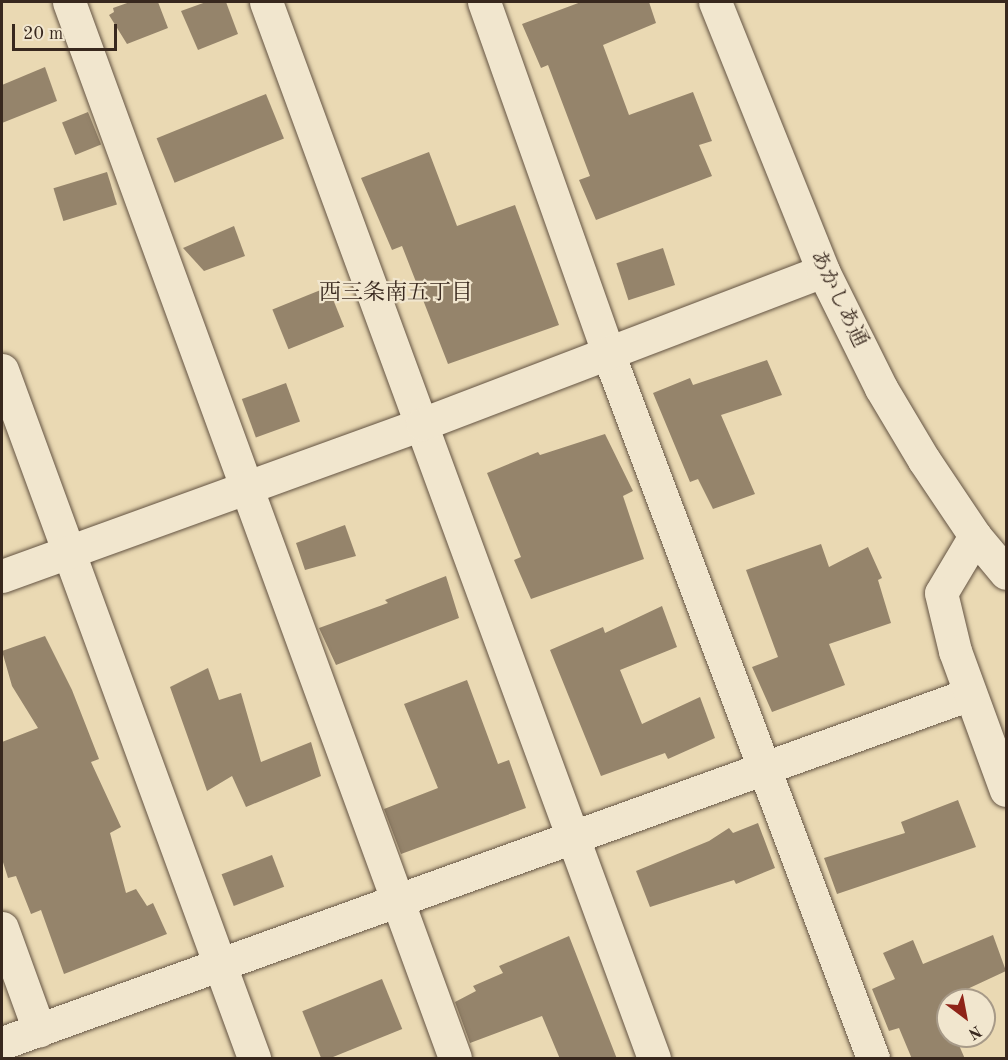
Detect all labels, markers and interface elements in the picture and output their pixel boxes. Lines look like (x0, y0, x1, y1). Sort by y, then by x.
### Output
scale bar (15, 12, 120, 50)
text: 20 m (23, 25, 63, 43)
street label: あかしあ通 (804, 246, 872, 352)
district label: 西三条南五丁目 (319, 281, 473, 307)
north arrow (936, 988, 996, 1048)
text: N (965, 1022, 984, 1042)

